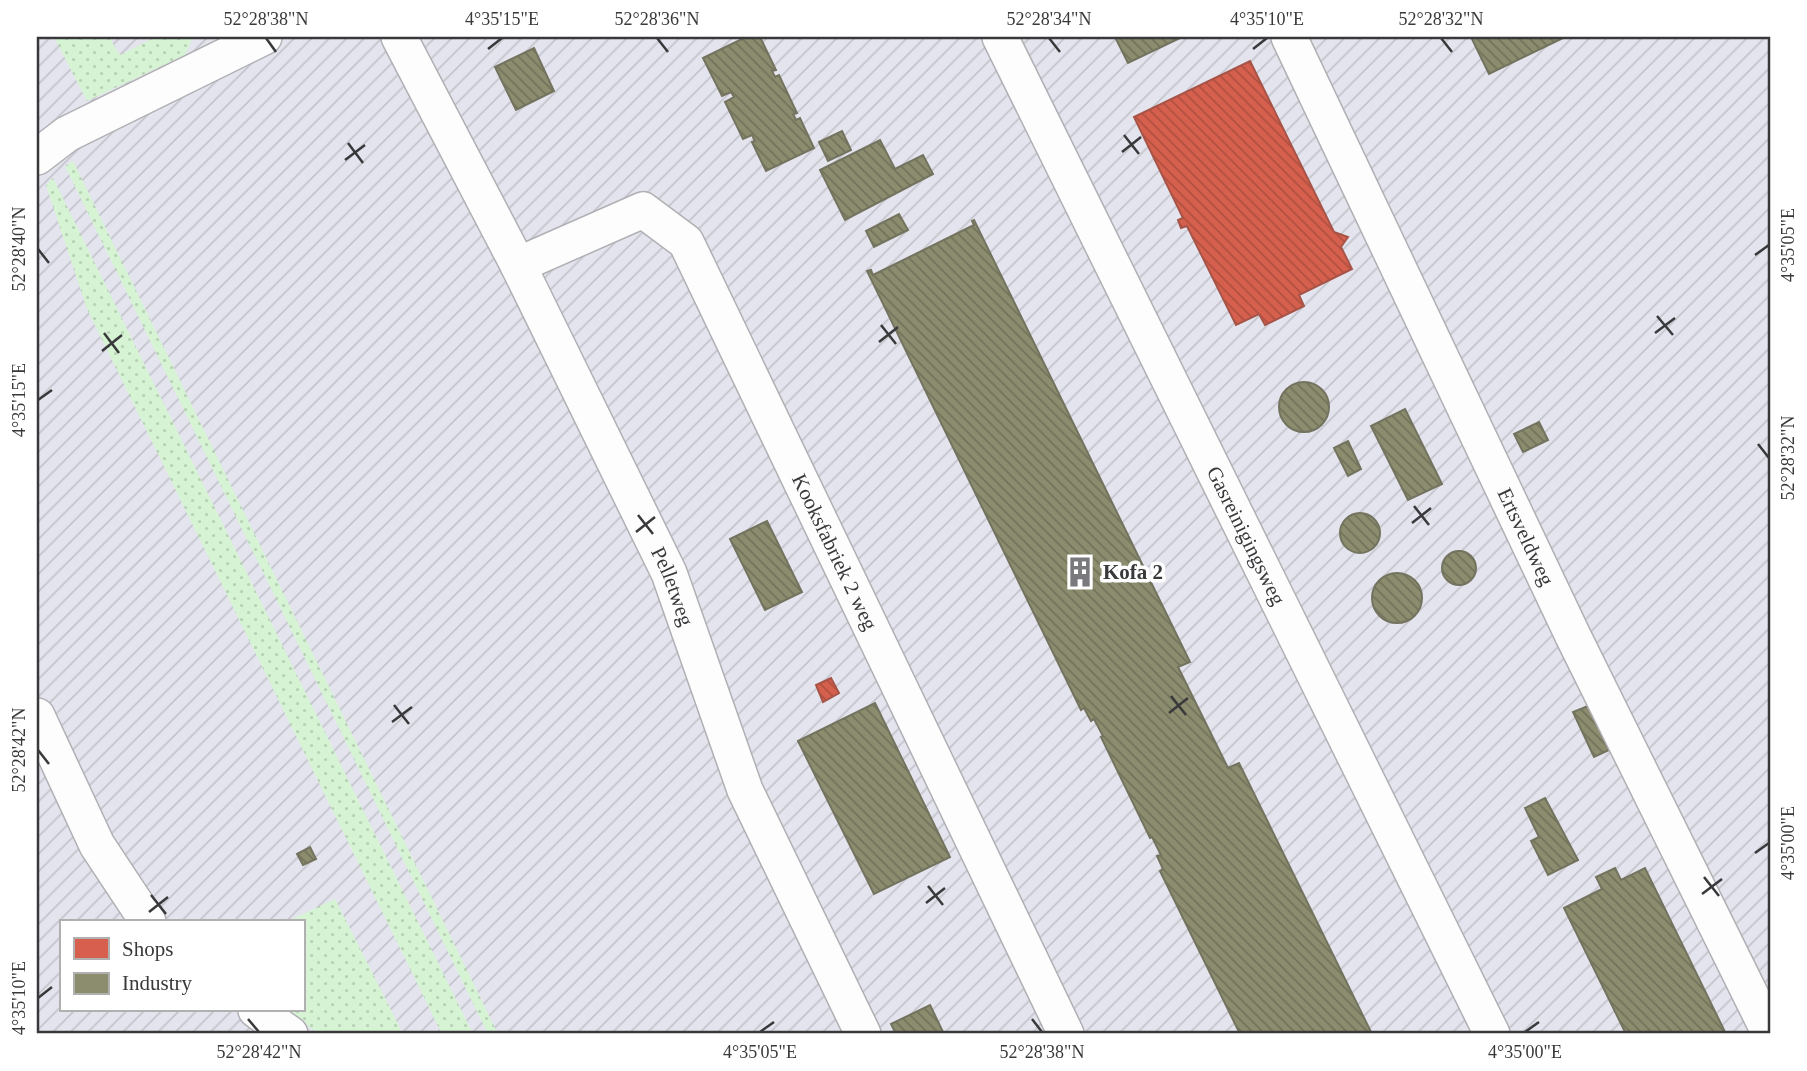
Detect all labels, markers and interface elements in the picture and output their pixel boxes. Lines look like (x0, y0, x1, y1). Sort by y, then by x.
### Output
text: 52°28'38"N (224, 9, 308, 29)
text: 4°35'15"E (465, 9, 539, 29)
text: 52°28'36"N (615, 9, 699, 29)
text: 52°28'34"N (1007, 9, 1091, 29)
text: 4°35'10"E (1230, 9, 1304, 29)
text: 52°28'32"N (1399, 9, 1483, 29)
text: 52°28'40"N (9, 207, 29, 291)
text: 4°35'05"E (1778, 208, 1798, 282)
text: 4°35'15"E (9, 363, 29, 437)
text: 52°28'32"N (1778, 416, 1798, 500)
street label: Gasreinigingsweg (1202, 462, 1291, 609)
street label: Kooksfabriek 2 weg (787, 470, 883, 634)
street label: Ertsveldweg (1493, 484, 1559, 590)
street label: Pelletweg (646, 543, 699, 630)
building icon: Kofa 2 (1063, 555, 1097, 589)
place label: Kofa 2 (1103, 560, 1163, 584)
text: 52°28'42"N (9, 708, 29, 792)
text: 4°35'00"E (1778, 806, 1798, 880)
legend (60, 920, 304, 1012)
text: Shops (122, 937, 173, 961)
text: 4°35'10"E (9, 961, 29, 1035)
text: Industry (122, 971, 192, 995)
text: 52°28'42"N (217, 1042, 301, 1062)
text: 4°35'05"E (723, 1042, 797, 1062)
text: 52°28'38"N (1000, 1042, 1084, 1062)
text: 4°35'00"E (1488, 1042, 1562, 1062)

